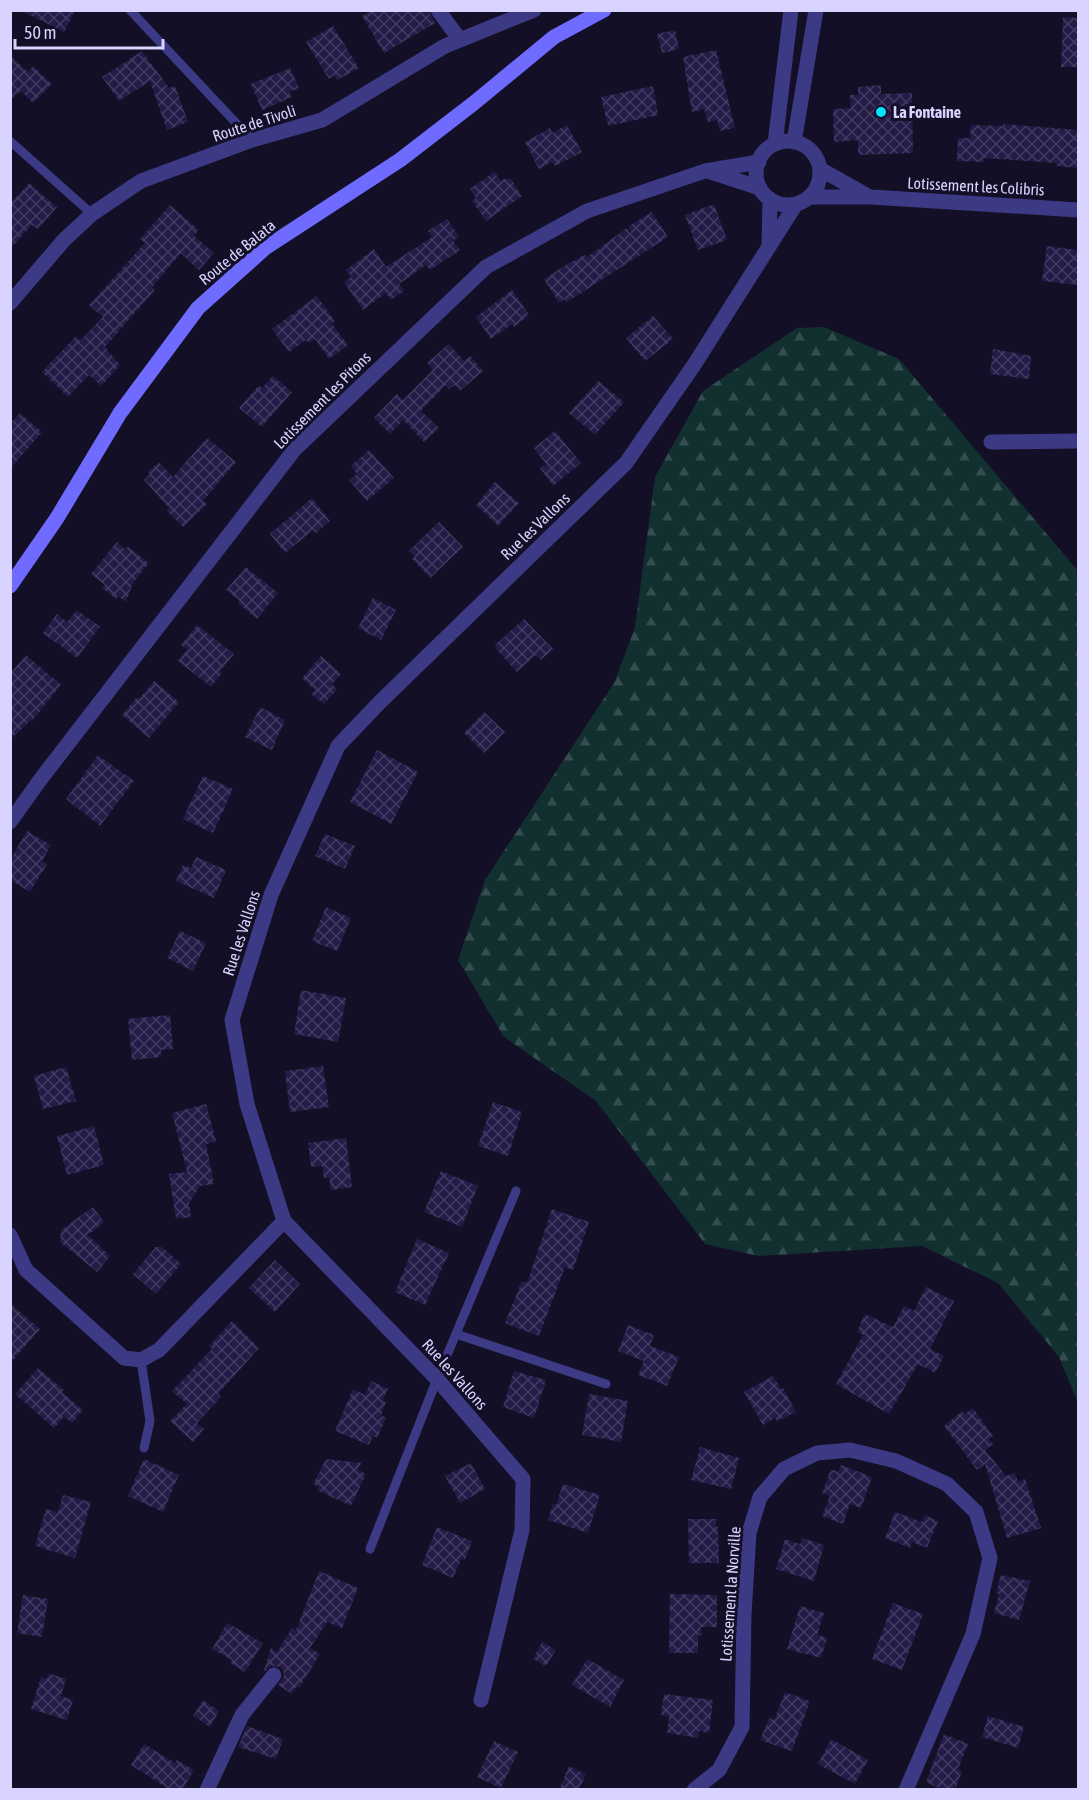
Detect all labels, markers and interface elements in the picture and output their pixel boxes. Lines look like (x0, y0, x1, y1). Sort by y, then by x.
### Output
scale bar (15, 12, 164, 50)
text: 50 m (24, 22, 56, 43)
street label: Route de Tivoli (210, 101, 298, 145)
place label: La Fontaine (893, 103, 961, 121)
marker: La Fontaine (874, 105, 888, 119)
street label: Lotissement les Colibris (907, 173, 1045, 199)
street label: Route de Balata (195, 216, 279, 288)
street label: Lotissement les Pitons (270, 348, 374, 452)
street label: Rue les Vallons (497, 489, 573, 563)
street label: Rue les Vallons (219, 888, 263, 978)
street label: Rue les Vallons (419, 1335, 492, 1413)
street label: Lotissement la Norville (716, 1526, 744, 1662)

